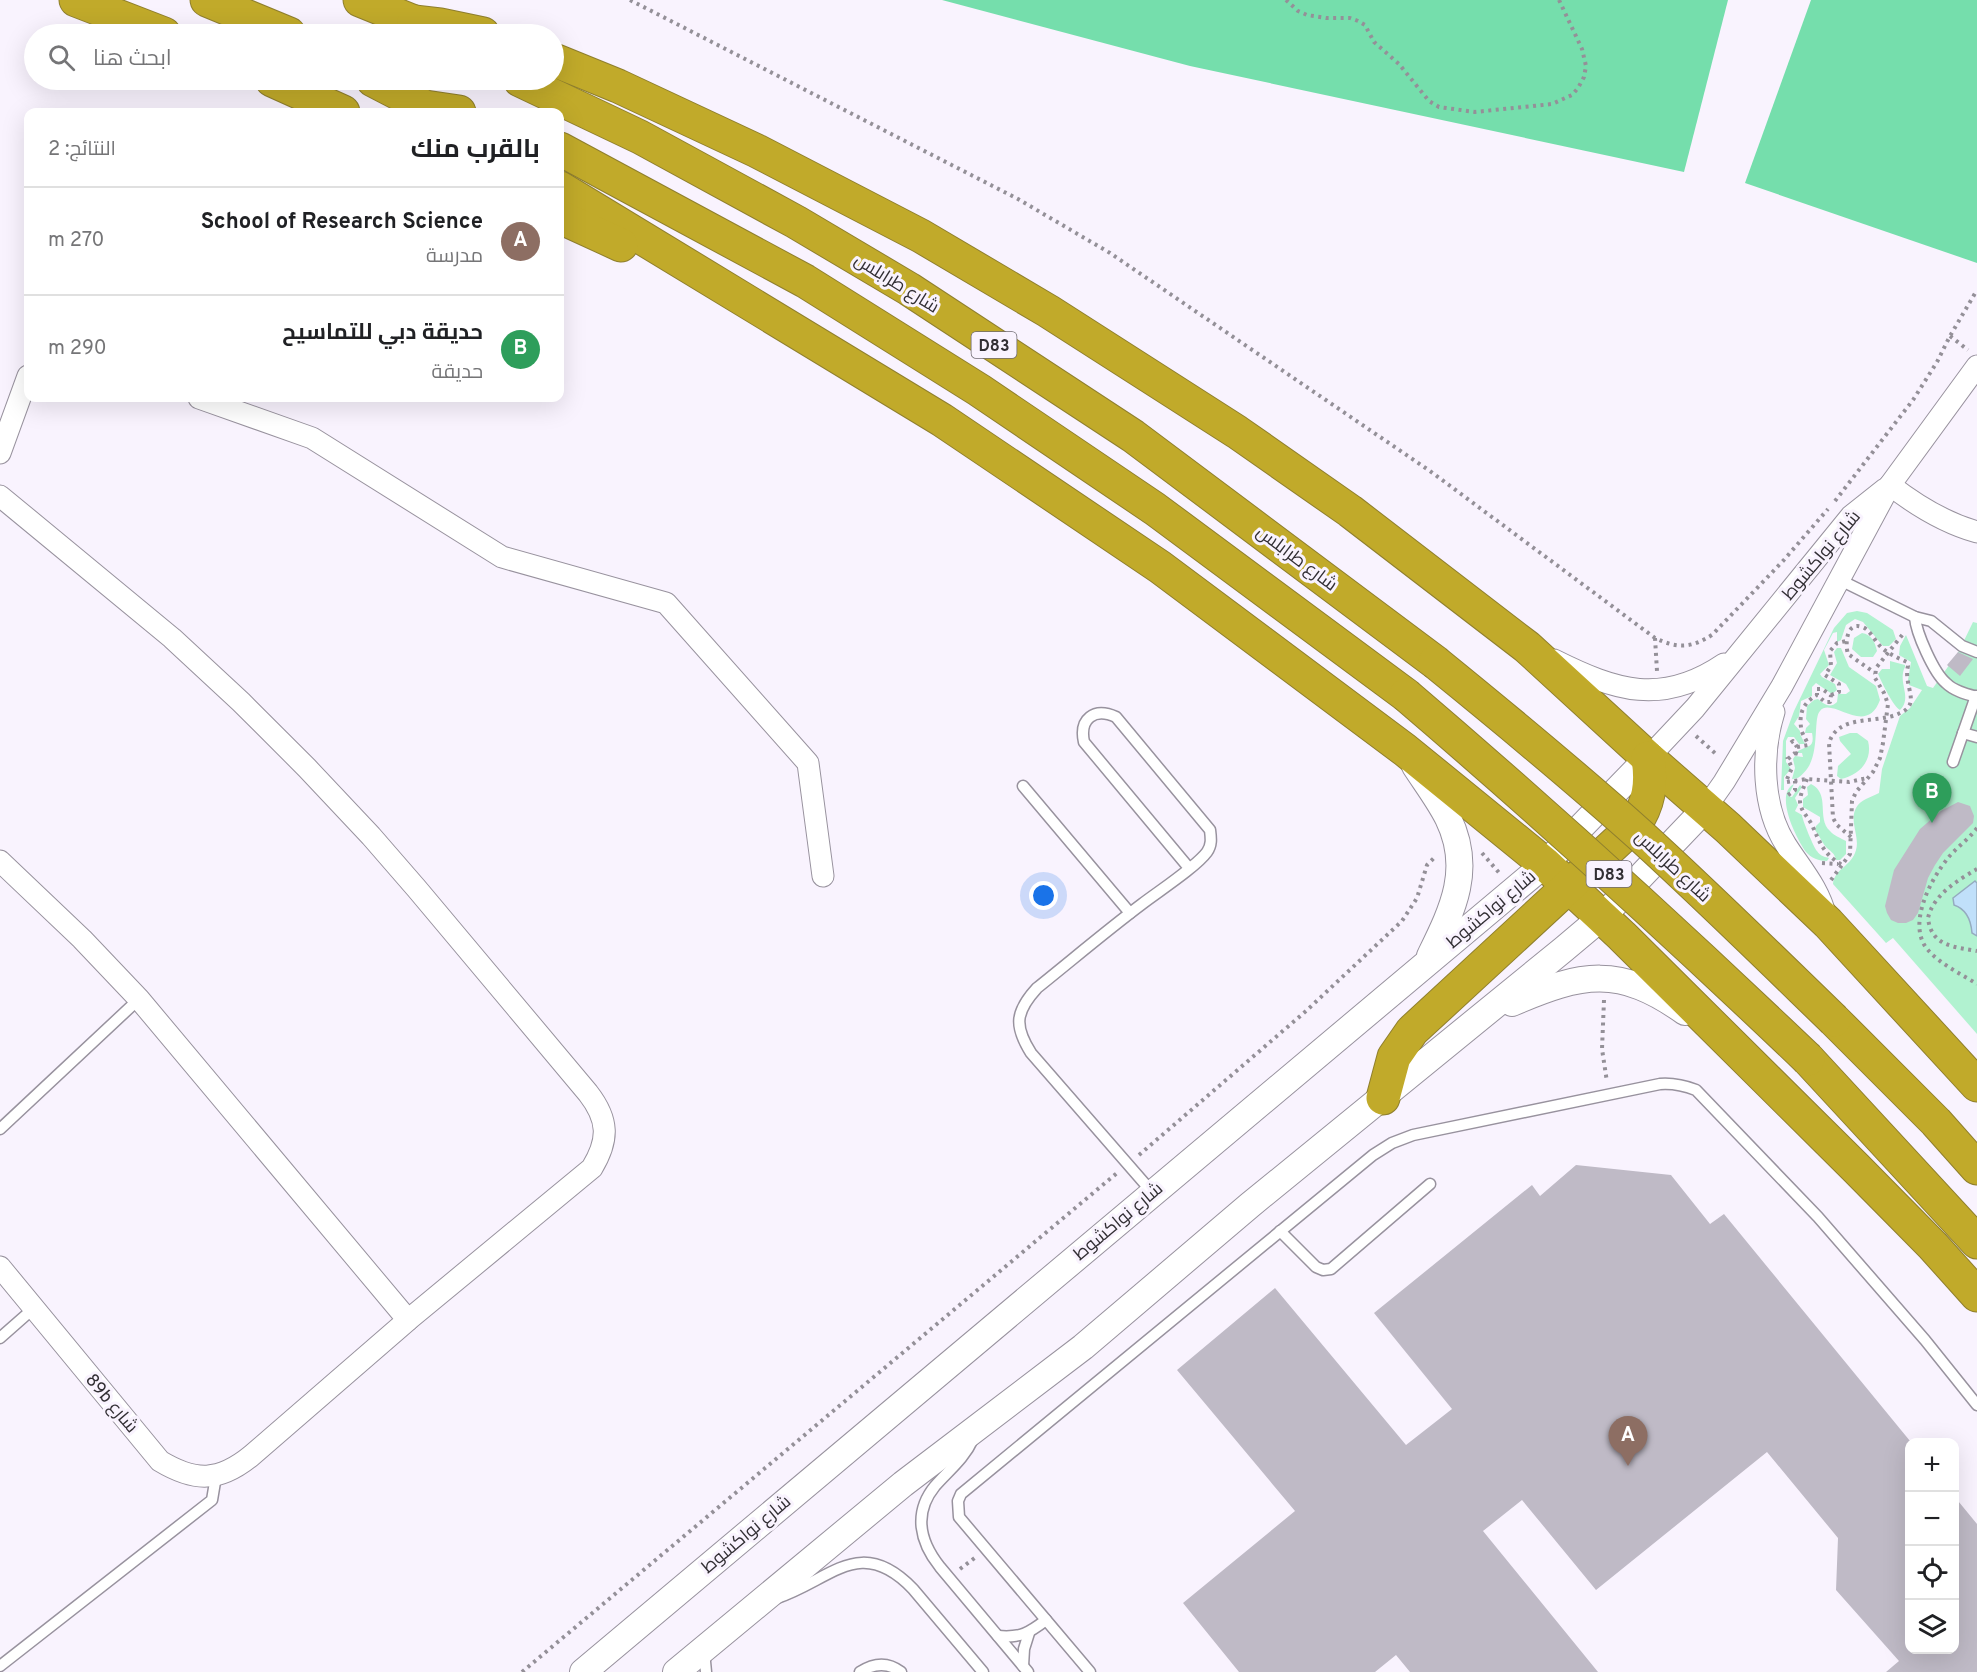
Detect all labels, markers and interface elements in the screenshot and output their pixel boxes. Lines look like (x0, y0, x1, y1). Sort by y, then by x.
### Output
search box (24, 24, 564, 90)
icon: search (45, 41, 78, 74)
text: ابحث هنا (93, 46, 172, 73)
text: بالقرب منك (411, 134, 540, 167)
text: النتائج: 2 (48, 137, 116, 163)
text: School of Research Science (201, 209, 483, 236)
text: 270 m (48, 228, 104, 254)
text: A (513, 228, 528, 254)
text: مدرسة (426, 244, 483, 270)
street label: شارع طرابلس (850, 249, 943, 319)
text: حديقة دبي للتماسيح (282, 320, 483, 347)
road number: D83 (972, 332, 1016, 358)
text: 290 m (48, 336, 107, 362)
text: B (514, 336, 527, 362)
text: حديقة (432, 360, 483, 386)
street label: شارع نواكشوط (1778, 506, 1866, 606)
street label: شارع طرابلس (1251, 521, 1341, 597)
pin: B (1912, 774, 1952, 823)
street label: شارع طرابلس (1629, 826, 1715, 908)
road number: D83 (1586, 861, 1632, 887)
street label: شارع نواكشوط (1442, 866, 1542, 954)
your location (1029, 881, 1058, 910)
street label: شارع نواكشوط (1069, 1178, 1169, 1266)
street label: 89b شارع (79, 1370, 142, 1438)
pin: A (1608, 1416, 1648, 1466)
map controls (1905, 1438, 1959, 1654)
button: + (1905, 1438, 1959, 1492)
street label: شارع نواكشوط (697, 1491, 797, 1579)
button: − (1905, 1492, 1959, 1546)
button: locate (1905, 1546, 1959, 1600)
button: layers (1905, 1600, 1959, 1654)

